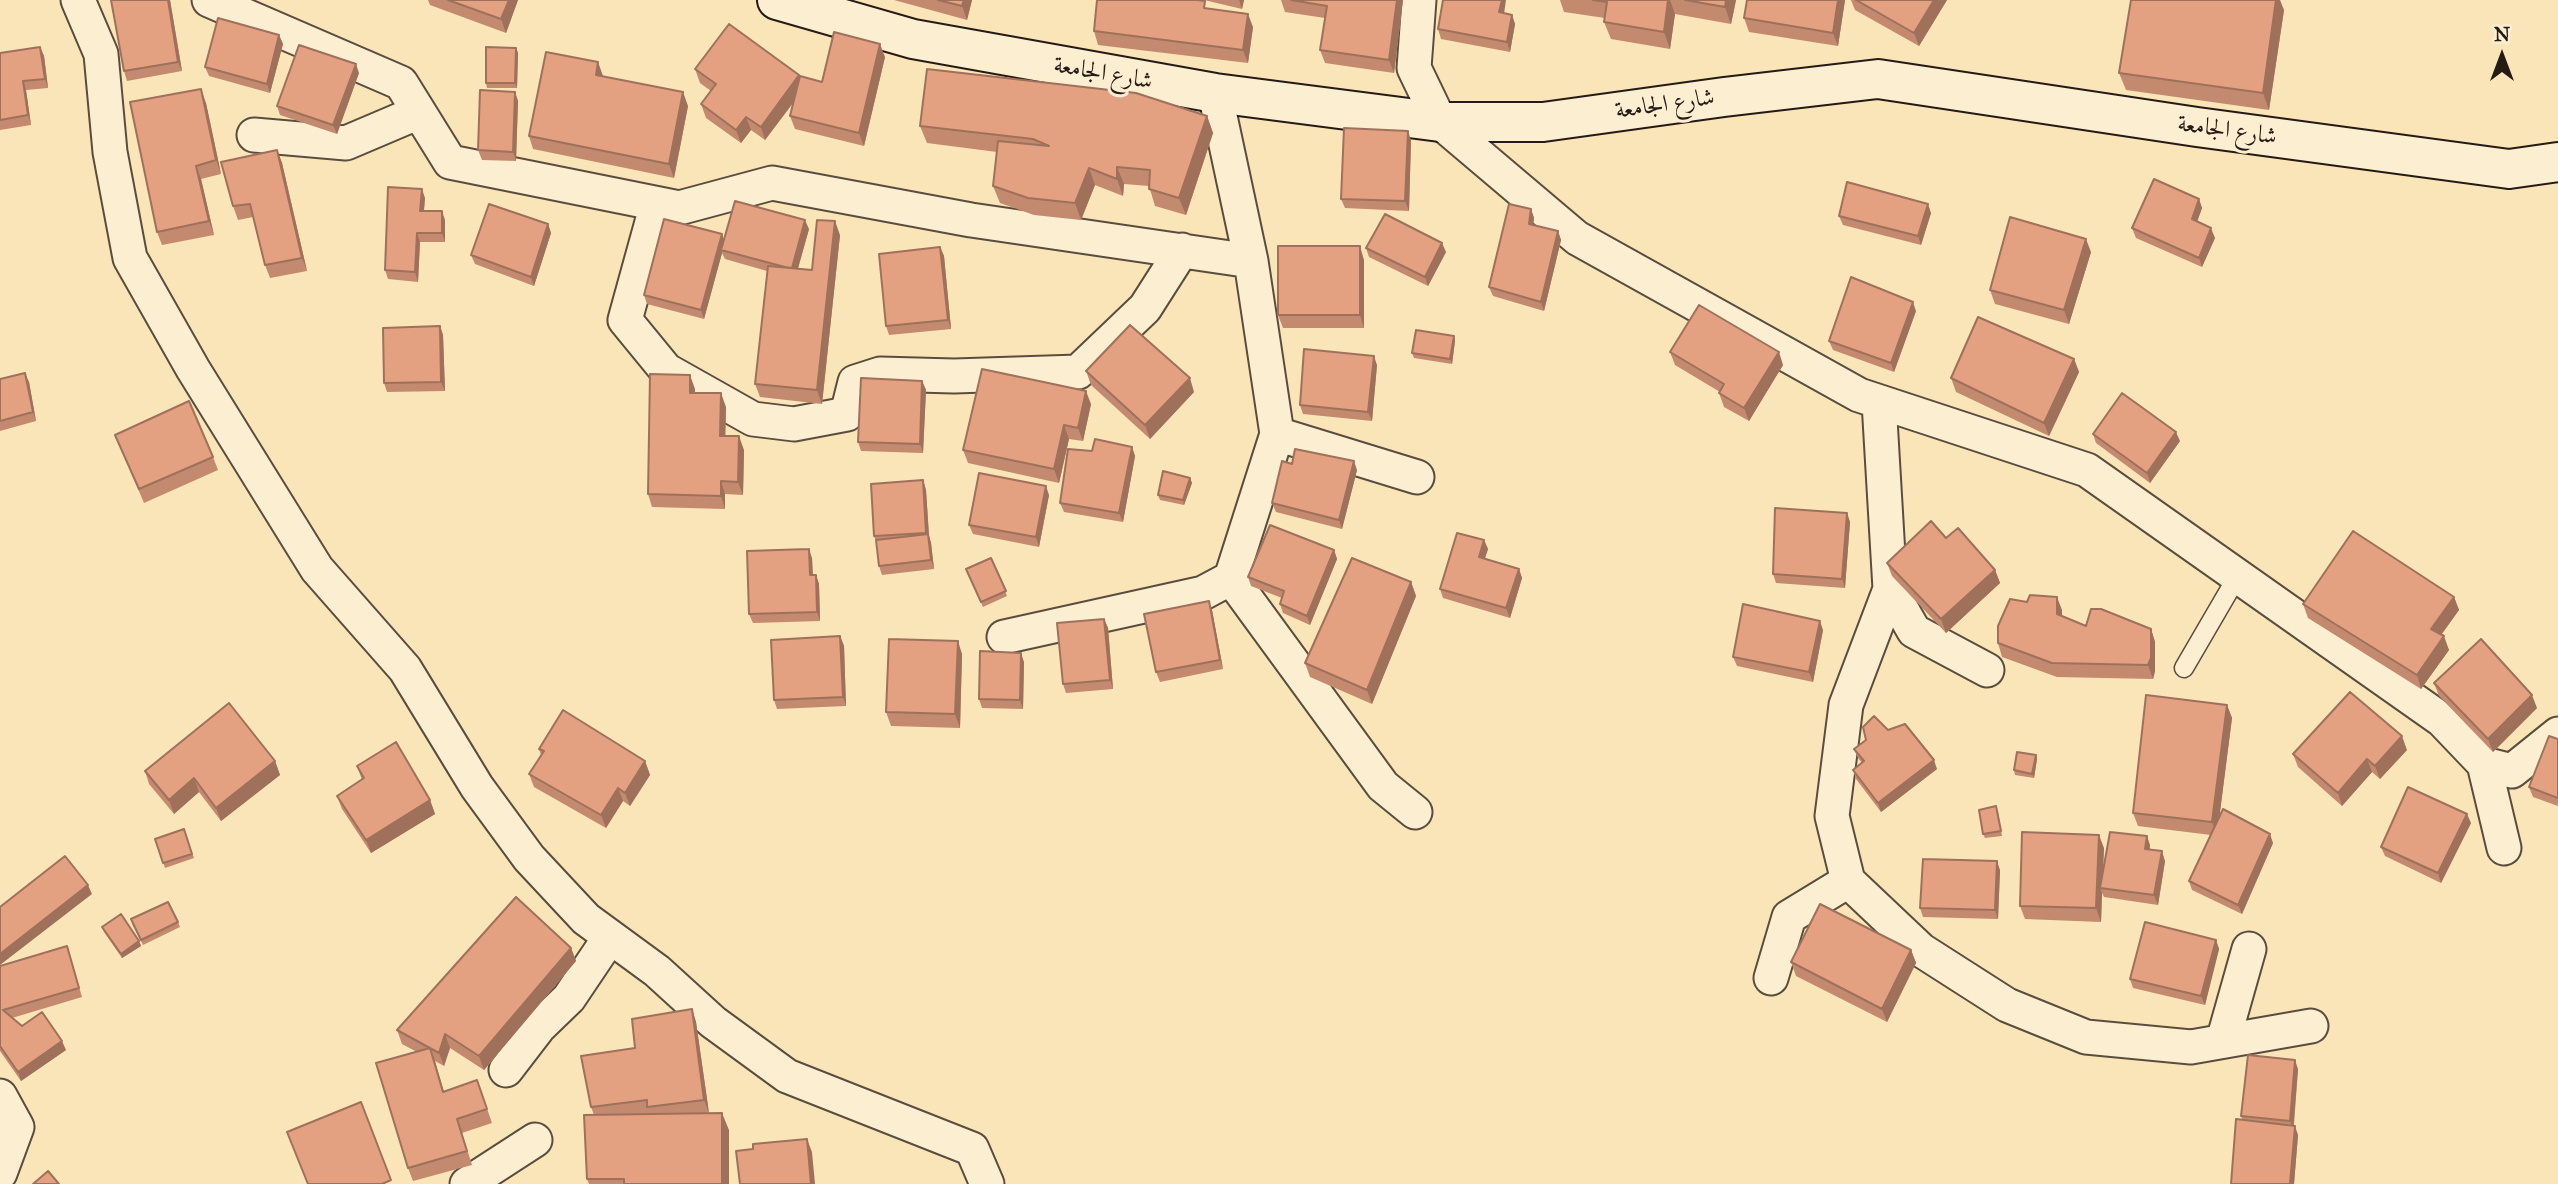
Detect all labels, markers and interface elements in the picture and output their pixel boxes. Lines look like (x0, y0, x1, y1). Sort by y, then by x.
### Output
north arrow (2467, 21, 2537, 91)
text: N (2494, 23, 2510, 46)
street label: شارع الجامعة (1051, 51, 1155, 97)
street label: شارع الجامعة (1614, 84, 1716, 126)
street label: شارع الجامعة (2176, 110, 2278, 152)

